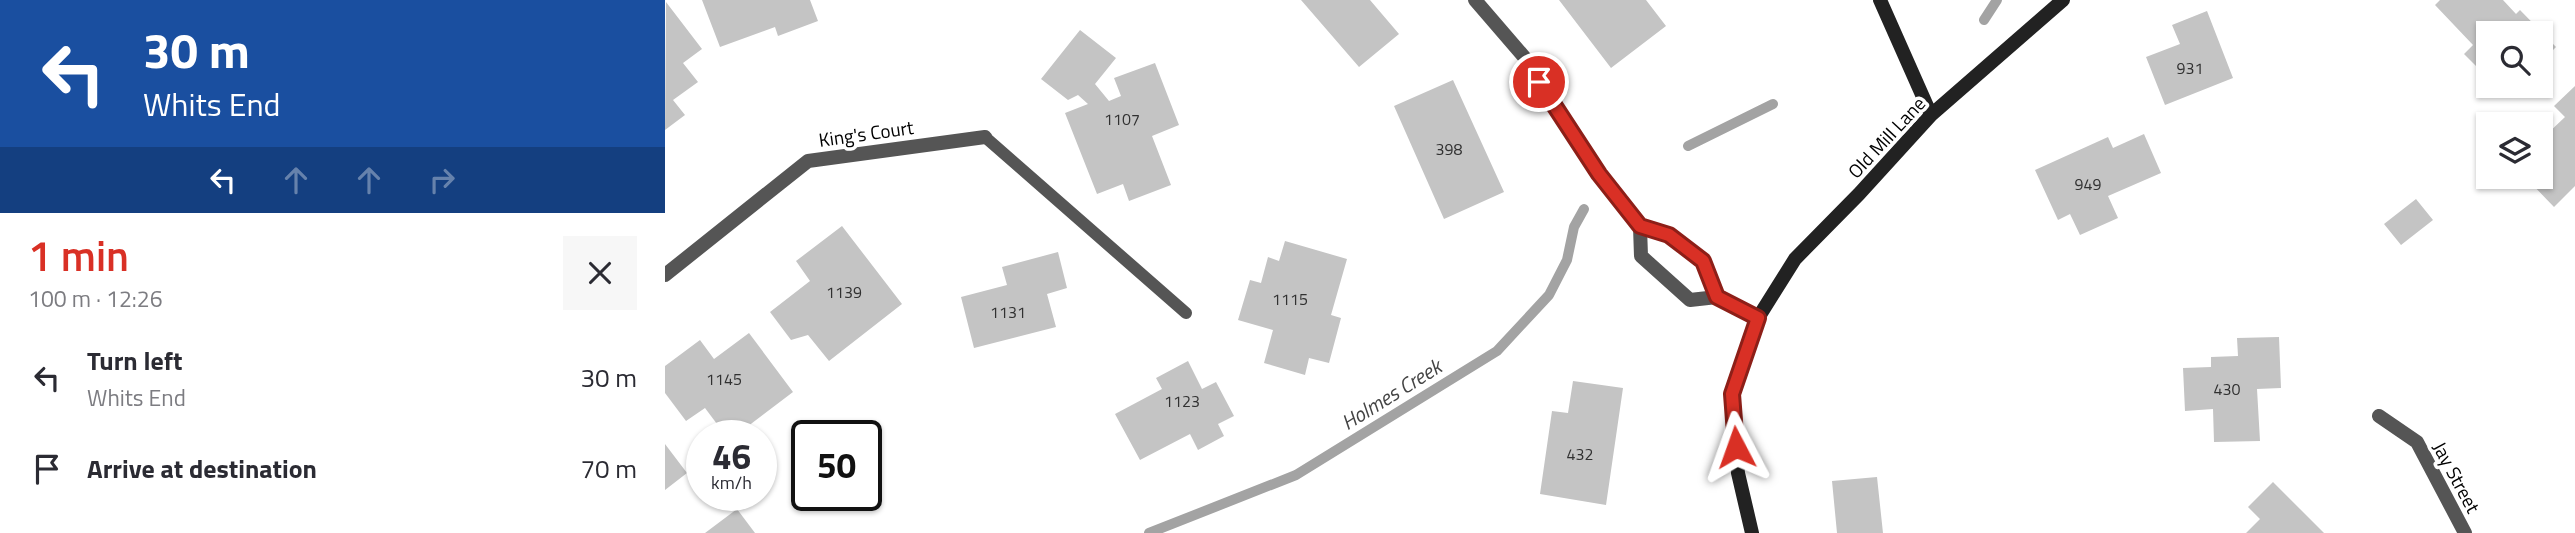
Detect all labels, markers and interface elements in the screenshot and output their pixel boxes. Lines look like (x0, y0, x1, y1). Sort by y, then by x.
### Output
text: 30 m (143, 12, 250, 87)
map controls (2476, 21, 2553, 189)
button: search (2476, 21, 2553, 98)
icon: left (28, 28, 119, 119)
pin (1509, 52, 1569, 112)
house number: 931 (2177, 56, 2203, 80)
icon: arrive (1520, 63, 1558, 101)
text: Whits End (143, 80, 281, 128)
street label: Old Mill Lane (1840, 90, 1932, 184)
house number: 1107 (1104, 107, 1140, 131)
street label: King's Court (817, 112, 916, 154)
button: layers (2476, 112, 2553, 189)
house number: 398 (1436, 137, 1462, 161)
icon: left (204, 161, 242, 199)
icon: ahead (277, 161, 315, 199)
icon: ahead (350, 161, 388, 199)
icon: right (423, 161, 461, 199)
house number: 949 (2075, 172, 2101, 196)
text: 1 min (28, 223, 129, 287)
button: close (563, 236, 637, 310)
house number: 1139 (826, 280, 862, 304)
text: 100 m · 12:26 (28, 281, 163, 316)
house number: 1115 (1272, 287, 1308, 311)
house number: 1131 (990, 300, 1026, 324)
text: Turn left (87, 341, 182, 380)
water label: Holmes Creek (1335, 349, 1450, 438)
text: 30 m (580, 358, 637, 397)
icon: left (28, 359, 66, 397)
house number: 1145 (706, 367, 742, 391)
house number: 430 (2214, 377, 2240, 401)
text: Whits End (87, 380, 186, 415)
house number: 1123 (1164, 389, 1200, 413)
position arrow (1699, 410, 1773, 484)
speed limit sign: 50 (791, 420, 882, 511)
text: 46 (712, 429, 751, 483)
street label: Jay Street (2426, 436, 2488, 518)
house number: 432 (1567, 442, 1593, 466)
text: Arrive at destination (87, 449, 317, 488)
text: 70 m (580, 449, 637, 488)
icon: arrive (28, 450, 66, 488)
text: km/h (711, 469, 752, 496)

